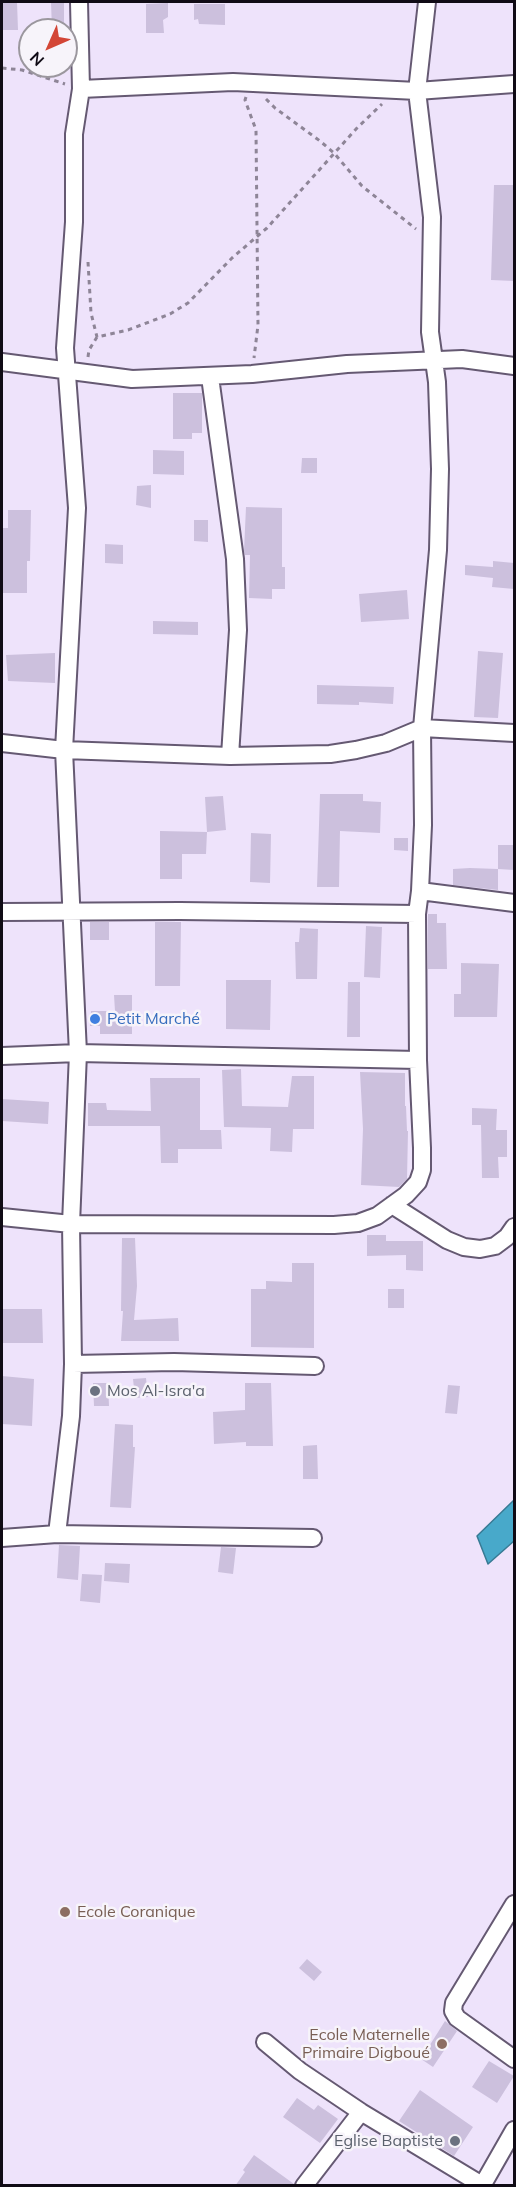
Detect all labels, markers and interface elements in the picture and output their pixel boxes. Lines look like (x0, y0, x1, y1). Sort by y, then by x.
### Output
north arrow (18, 18, 78, 78)
text: N (25, 48, 48, 71)
place label: Petit Marché (107, 1009, 200, 1029)
marker: Petit Marché (88, 1012, 102, 1026)
place label: Mos Al-Isra'a (107, 1381, 205, 1401)
marker: Mos Al-Isra'a (88, 1384, 102, 1398)
place label: Ecole Coranique (77, 1902, 195, 1922)
marker: Ecole Coranique (58, 1905, 72, 1919)
place label: Ecole Maternelle Primaire Digboué (302, 2025, 430, 2063)
marker: Ecole Maternelle Primaire Digboué (435, 2037, 449, 2051)
place label: Eglise Baptiste (334, 2131, 443, 2151)
marker: Eglise Baptiste (448, 2134, 462, 2148)

